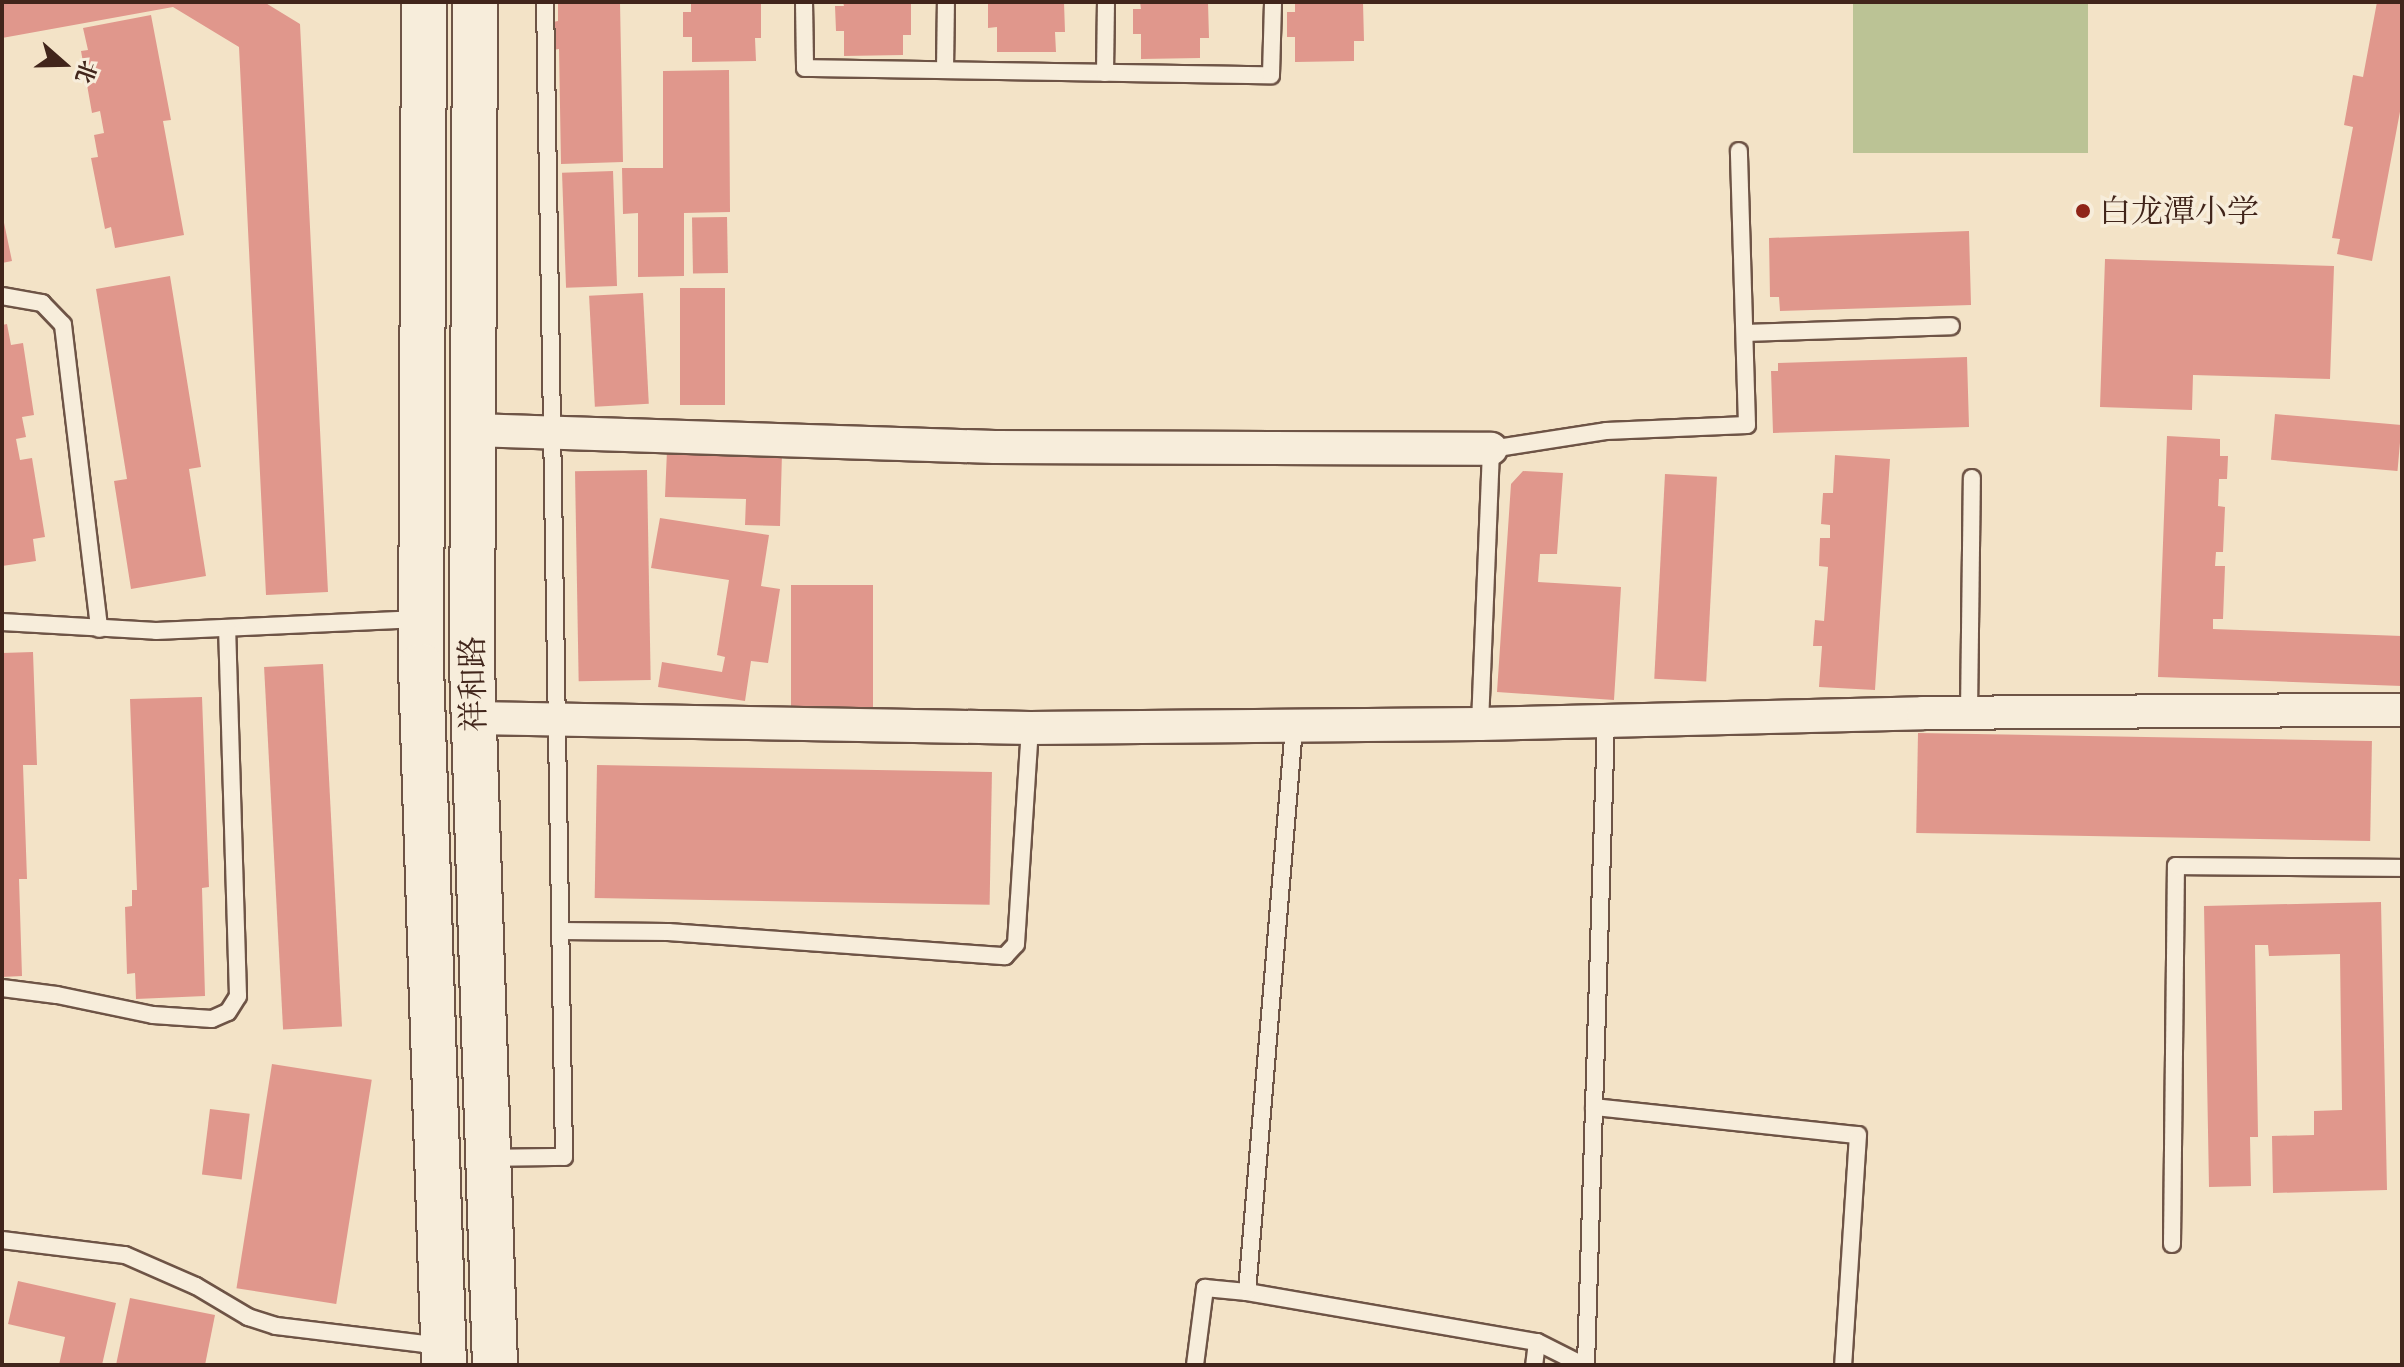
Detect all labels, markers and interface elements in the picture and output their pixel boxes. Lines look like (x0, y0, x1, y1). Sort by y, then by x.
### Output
north arrow (24, 24, 104, 104)
text: 北 (68, 56, 105, 88)
place label: 白龙潭小学 (2099, 192, 2259, 230)
marker: 白龙潭小学 (2074, 202, 2092, 220)
street label: 祥和路 (453, 636, 493, 732)

